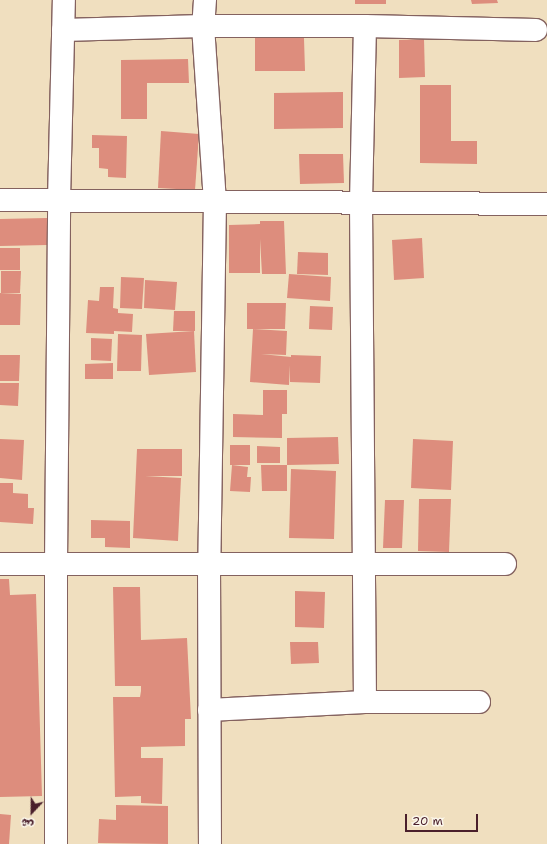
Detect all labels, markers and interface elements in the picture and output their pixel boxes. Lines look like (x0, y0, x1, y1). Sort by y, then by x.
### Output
north arrow (12, 792, 52, 832)
scale bar (407, 806, 480, 832)
text: 20 m (412, 813, 443, 829)
text: ش (19, 814, 36, 833)

